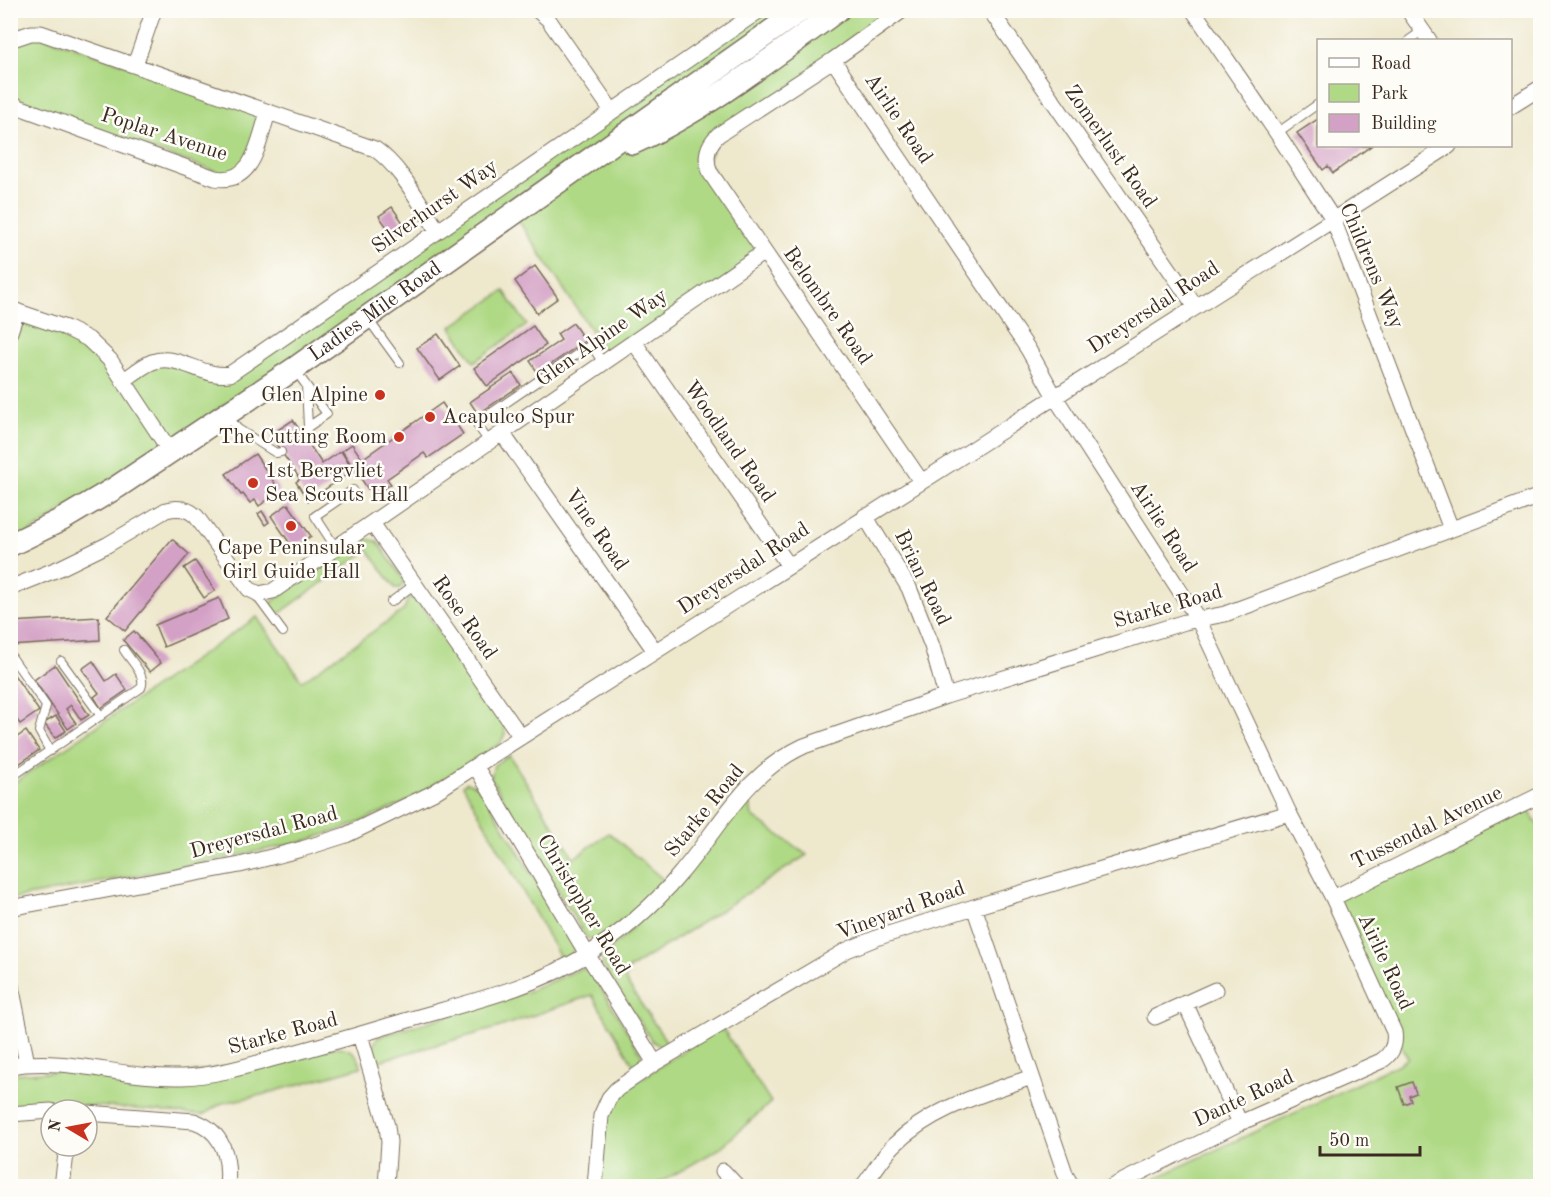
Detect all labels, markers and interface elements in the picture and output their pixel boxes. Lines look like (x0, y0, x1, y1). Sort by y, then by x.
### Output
legend (1317, 39, 1512, 147)
text: Road (1371, 55, 1411, 73)
street label: Airlie Road (860, 70, 936, 168)
street label: Zomerlust Road (1060, 82, 1160, 212)
text: Park (1371, 85, 1408, 103)
street label: Poplar Avenue (98, 105, 230, 165)
text: Building (1371, 115, 1437, 133)
street label: Silverhurst Way (368, 156, 502, 258)
street label: Childrens Way (1335, 200, 1407, 332)
street label: Belombre Road (779, 243, 875, 369)
street label: Ladies Mile Road (305, 258, 445, 365)
street label: Dreyersdal Road (1085, 258, 1223, 358)
street label: Glen Alpine Way (533, 285, 671, 391)
street label: Woodland Road (679, 377, 779, 507)
place label: Glen Alpine (261, 385, 368, 406)
marker: Glen Alpine (373, 388, 387, 402)
place label: Acapulco Spur (442, 407, 575, 428)
marker: Acapulco Spur (423, 410, 437, 424)
place label: The Cutting Room (218, 427, 387, 448)
marker: The Cutting Room (392, 430, 406, 444)
place label: 1st Bergvliet Sea Scouts Hall (265, 461, 409, 506)
marker: 1st Bergvliet Sea Scouts Hall (246, 476, 260, 490)
street label: Airlie Road (1126, 478, 1200, 576)
street label: Vine Road (560, 485, 632, 575)
marker: Cape Peninsular Girl Guide Hall (284, 519, 298, 533)
street label: Dreyersdal Road (675, 519, 813, 619)
street label: Brian Road (890, 527, 954, 629)
place label: Cape Peninsular Girl Guide Hall (217, 538, 365, 583)
street label: Rose Road (428, 572, 500, 664)
street label: Starke Road (1111, 581, 1225, 633)
street label: Starke Road (661, 761, 749, 861)
street label: Tussendal Avenue (1348, 782, 1506, 874)
street label: Dreyersdal Road (188, 803, 340, 863)
street label: Christopher Road (533, 831, 633, 979)
street label: Vineyard Road (834, 878, 968, 944)
street label: Airlie Road (1354, 910, 1417, 1014)
street label: Starke Road (226, 1009, 340, 1059)
street label: Dante Road (1191, 1067, 1297, 1131)
north arrow (39, 1098, 99, 1158)
text: N (47, 1118, 65, 1133)
scale bar (1320, 1119, 1420, 1157)
text: 50 m (1329, 1132, 1369, 1150)

